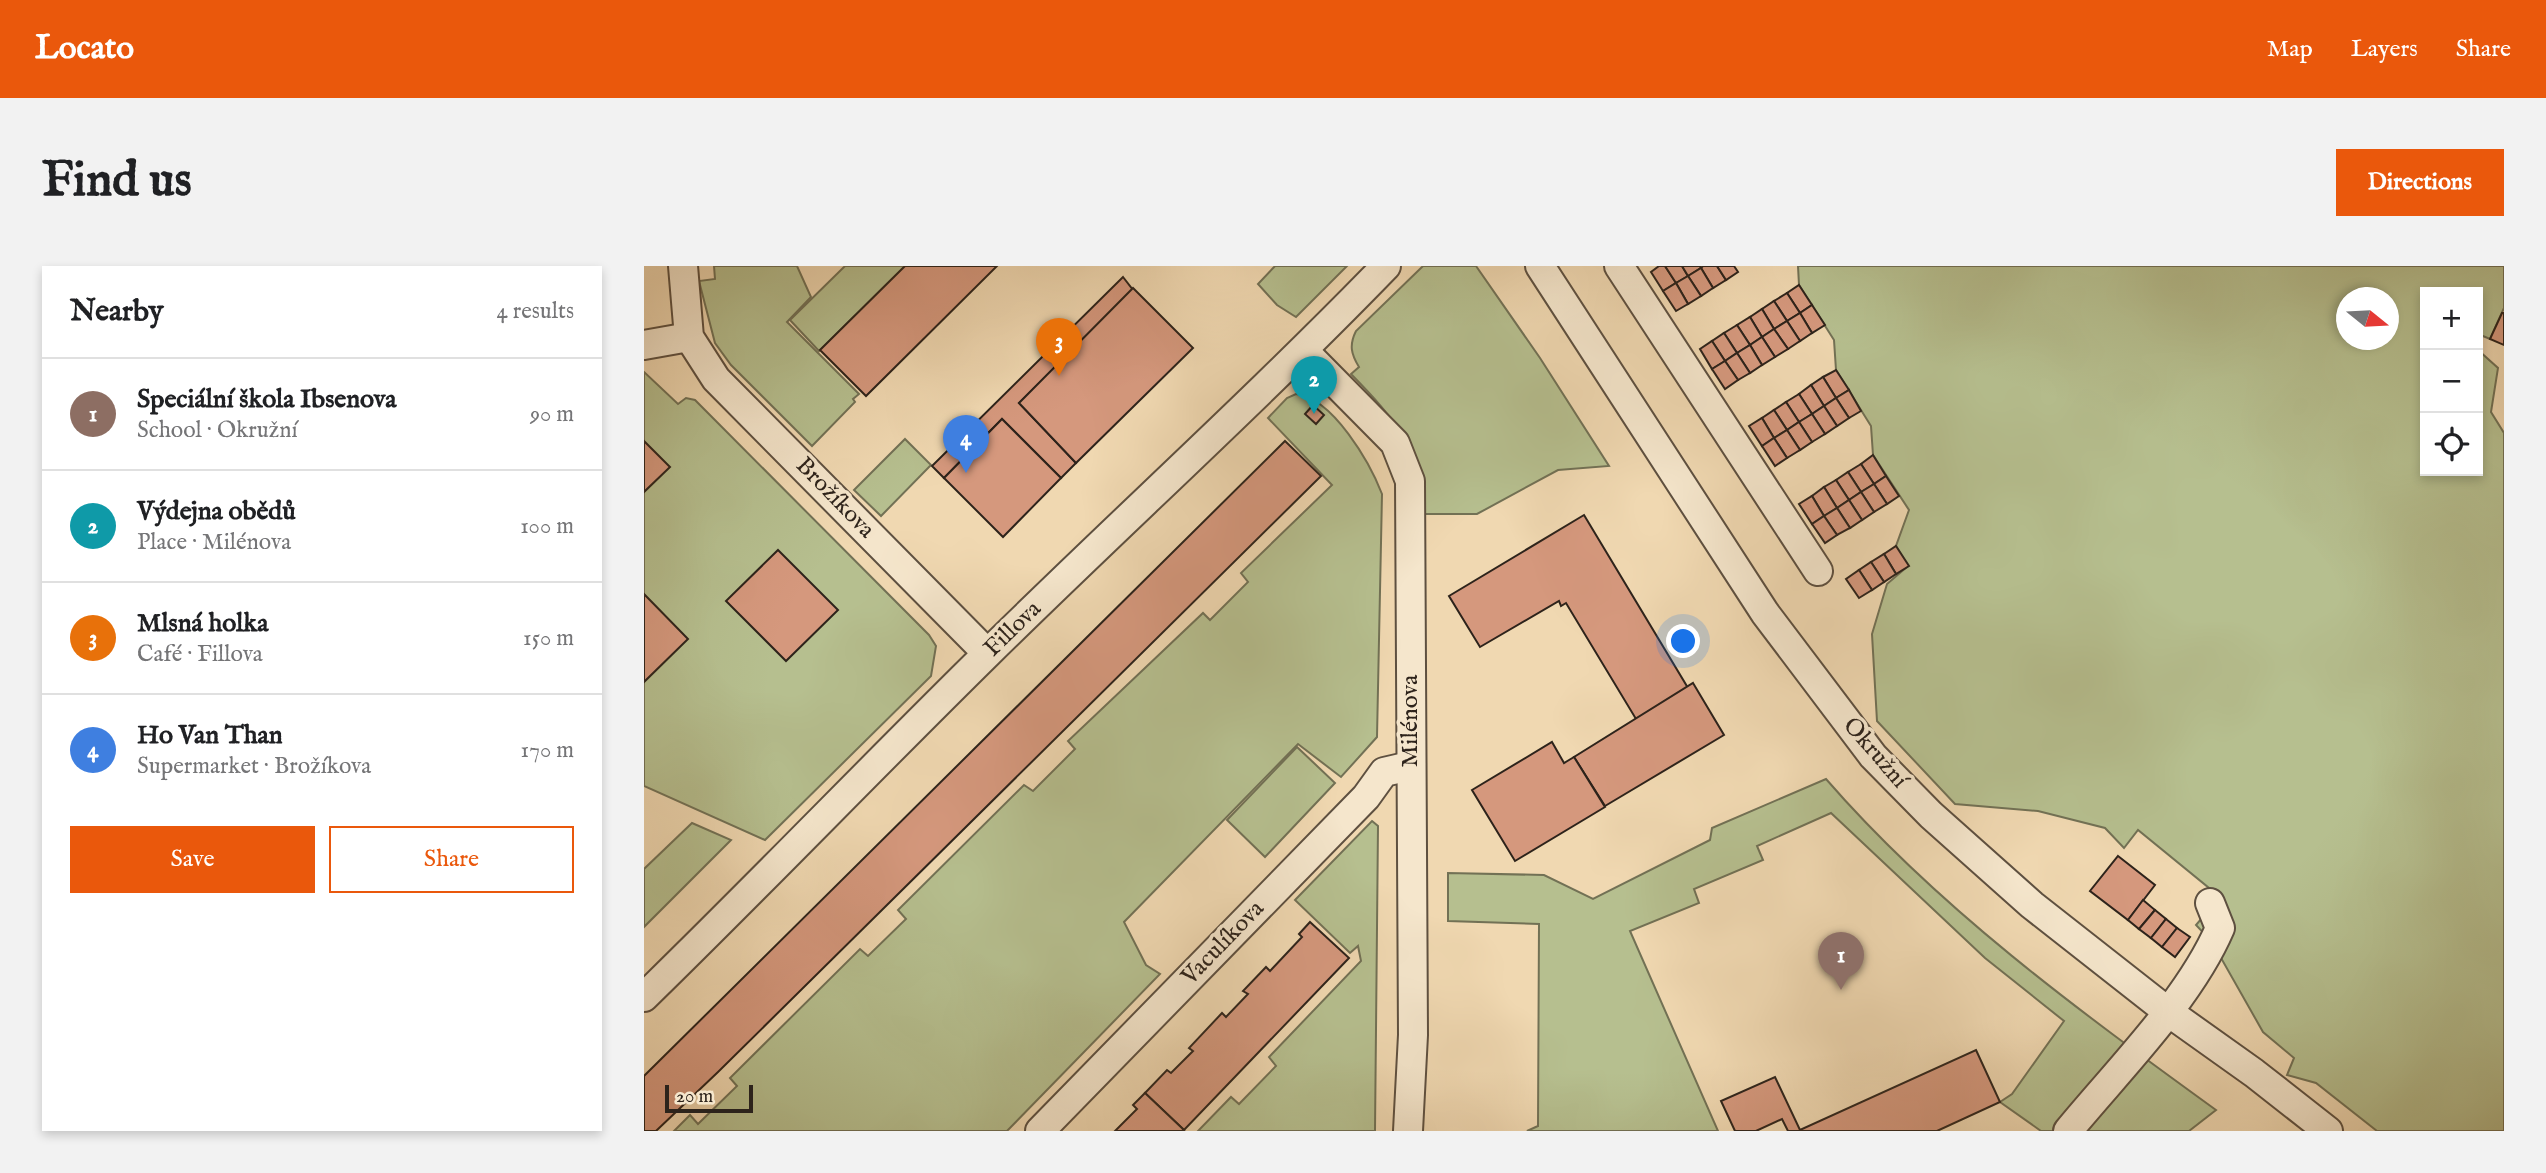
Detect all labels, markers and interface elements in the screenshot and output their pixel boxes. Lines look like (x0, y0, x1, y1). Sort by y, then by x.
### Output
text: Locato (35, 28, 134, 70)
text: Map (2267, 34, 2313, 65)
text: Layers (2351, 34, 2418, 65)
text: Share (2456, 34, 2511, 65)
button: Directions (2336, 149, 2504, 216)
text: Find us (42, 151, 192, 213)
north arrow (2336, 287, 2399, 350)
map controls (2420, 287, 2483, 476)
button: + (2420, 287, 2483, 350)
text: Nearby (70, 293, 163, 331)
text: 4 results (496, 297, 574, 326)
pin: 3 (1036, 318, 1082, 376)
button: − (2420, 350, 2483, 413)
pin: 2 (1291, 356, 1337, 414)
text: Speciální škola Ibsenova (137, 383, 397, 416)
text: 1 (89, 400, 97, 429)
text: 90 m (530, 400, 574, 429)
button: locate (2420, 413, 2483, 476)
pin: 4 (943, 415, 989, 473)
text: School · Okružní (137, 416, 298, 445)
street label: Brožíkova (789, 451, 882, 546)
text: Výdejna obědů (137, 495, 296, 528)
text: 2 (88, 512, 98, 541)
text: 100 m (520, 512, 574, 541)
text: Place · Milénova (137, 528, 291, 557)
street label: Fillova (978, 594, 1049, 664)
text: Mlsná holka (137, 607, 268, 640)
text: 3 (89, 624, 97, 653)
text: 150 m (523, 624, 574, 653)
your location (1666, 624, 1700, 658)
text: Café · Fillova (137, 640, 263, 669)
street label: Milénova (1395, 674, 1426, 767)
street label: Okružní (1836, 711, 1915, 796)
text: Ho Van Than (137, 719, 283, 752)
text: 4 (87, 736, 99, 765)
text: 170 m (521, 736, 574, 765)
text: Supermarket · Brožíkova (137, 752, 371, 781)
button: Save (70, 826, 315, 893)
button: Share (329, 826, 574, 893)
street label: Vaculíkova (1174, 893, 1272, 993)
pin: 1 (1818, 932, 1864, 990)
scale bar (665, 1082, 752, 1114)
text: 20 m (676, 1085, 713, 1109)

